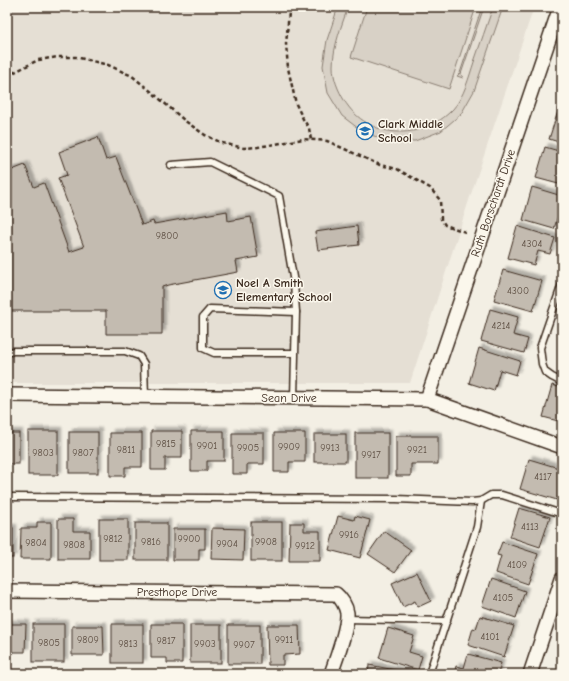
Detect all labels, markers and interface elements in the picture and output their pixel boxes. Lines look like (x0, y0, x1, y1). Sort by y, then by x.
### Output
place label: Clark Middle School (378, 117, 443, 145)
school or university icon: Clark Middle School (355, 121, 375, 141)
street label: Ruth Borschardt Drive (468, 147, 518, 259)
house number: 9800 (156, 230, 178, 242)
house number: 4304 (522, 238, 543, 250)
place label: Noel A Smith Elementary School (236, 276, 332, 304)
school or university icon: Noel A Smith Elementary School (213, 280, 233, 300)
house number: 4300 (507, 285, 529, 297)
house number: 4214 (492, 320, 511, 332)
street label: Sean Drive (261, 391, 317, 405)
house number: 9815 (156, 438, 176, 450)
house number: 9901 (197, 440, 217, 452)
house number: 9909 (278, 441, 300, 453)
house number: 9905 (237, 442, 259, 454)
house number: 9913 (320, 442, 340, 454)
house number: 9811 (117, 444, 135, 456)
house number: 9921 (407, 444, 427, 456)
house number: 9803 (32, 447, 54, 459)
house number: 9807 (72, 447, 94, 459)
house number: 9917 (361, 449, 381, 461)
house number: 4117 (534, 471, 552, 483)
house number: 4113 (521, 521, 539, 533)
house number: 9916 (339, 529, 359, 541)
house number: 9812 (103, 533, 123, 545)
house number: 9900 (178, 533, 200, 545)
house number: 9816 (141, 536, 161, 548)
house number: 9908 (255, 536, 277, 548)
house number: 9804 (25, 537, 47, 549)
house number: 9904 (216, 538, 238, 550)
house number: 9808 (63, 539, 85, 551)
house number: 9912 (295, 540, 315, 552)
house number: 4109 (507, 559, 527, 571)
street label: Presthope Drive (137, 585, 217, 599)
house number: 4105 (493, 592, 513, 604)
house number: 4101 (481, 631, 499, 643)
house number: 9809 (77, 634, 99, 646)
house number: 9911 (275, 634, 293, 646)
house number: 9817 (156, 635, 176, 647)
house number: 9805 (38, 637, 60, 649)
house number: 9813 (118, 638, 138, 650)
house number: 9903 (194, 638, 216, 650)
house number: 9907 (233, 639, 255, 651)

